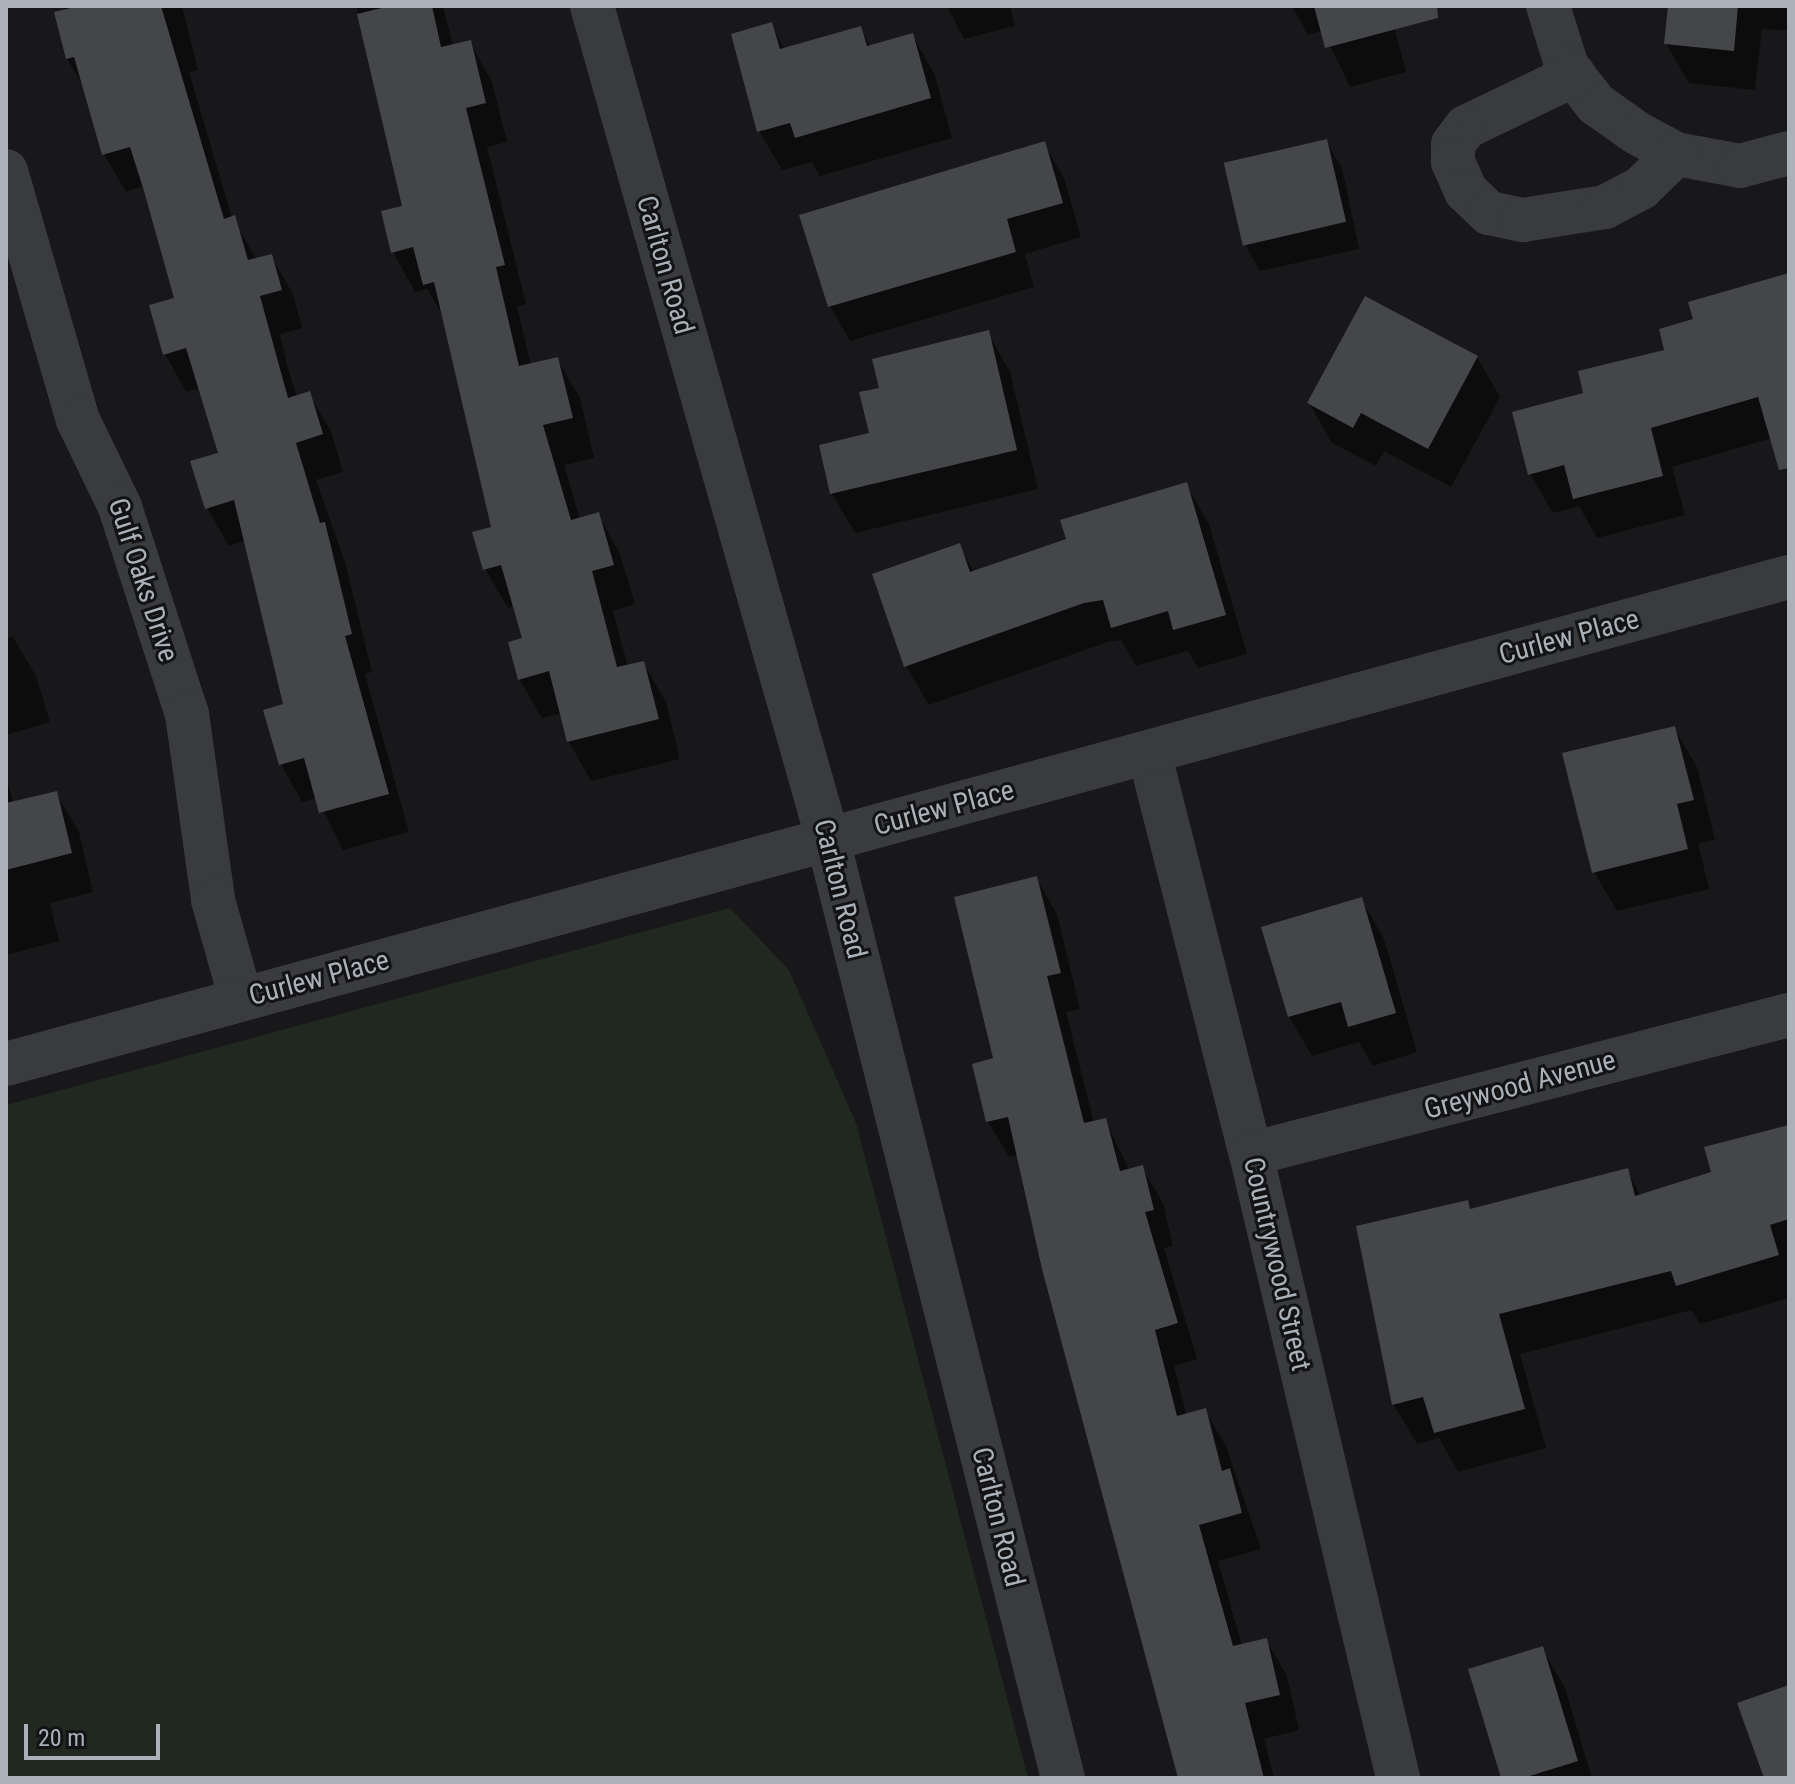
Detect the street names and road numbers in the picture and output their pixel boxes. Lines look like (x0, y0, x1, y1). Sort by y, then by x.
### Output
street label: Carlton Road (629, 192, 701, 338)
street label: Gulf Oaks Drive (101, 494, 185, 666)
street label: Curlew Place (1495, 602, 1643, 672)
street label: Curlew Place (870, 773, 1018, 843)
street label: Carlton Road (806, 816, 874, 962)
street label: Curlew Place (245, 943, 393, 1013)
street label: Greywood Avenue (1421, 1043, 1619, 1127)
street label: Countrywood Street (1236, 1154, 1318, 1374)
street label: Carlton Road (964, 1444, 1032, 1590)

